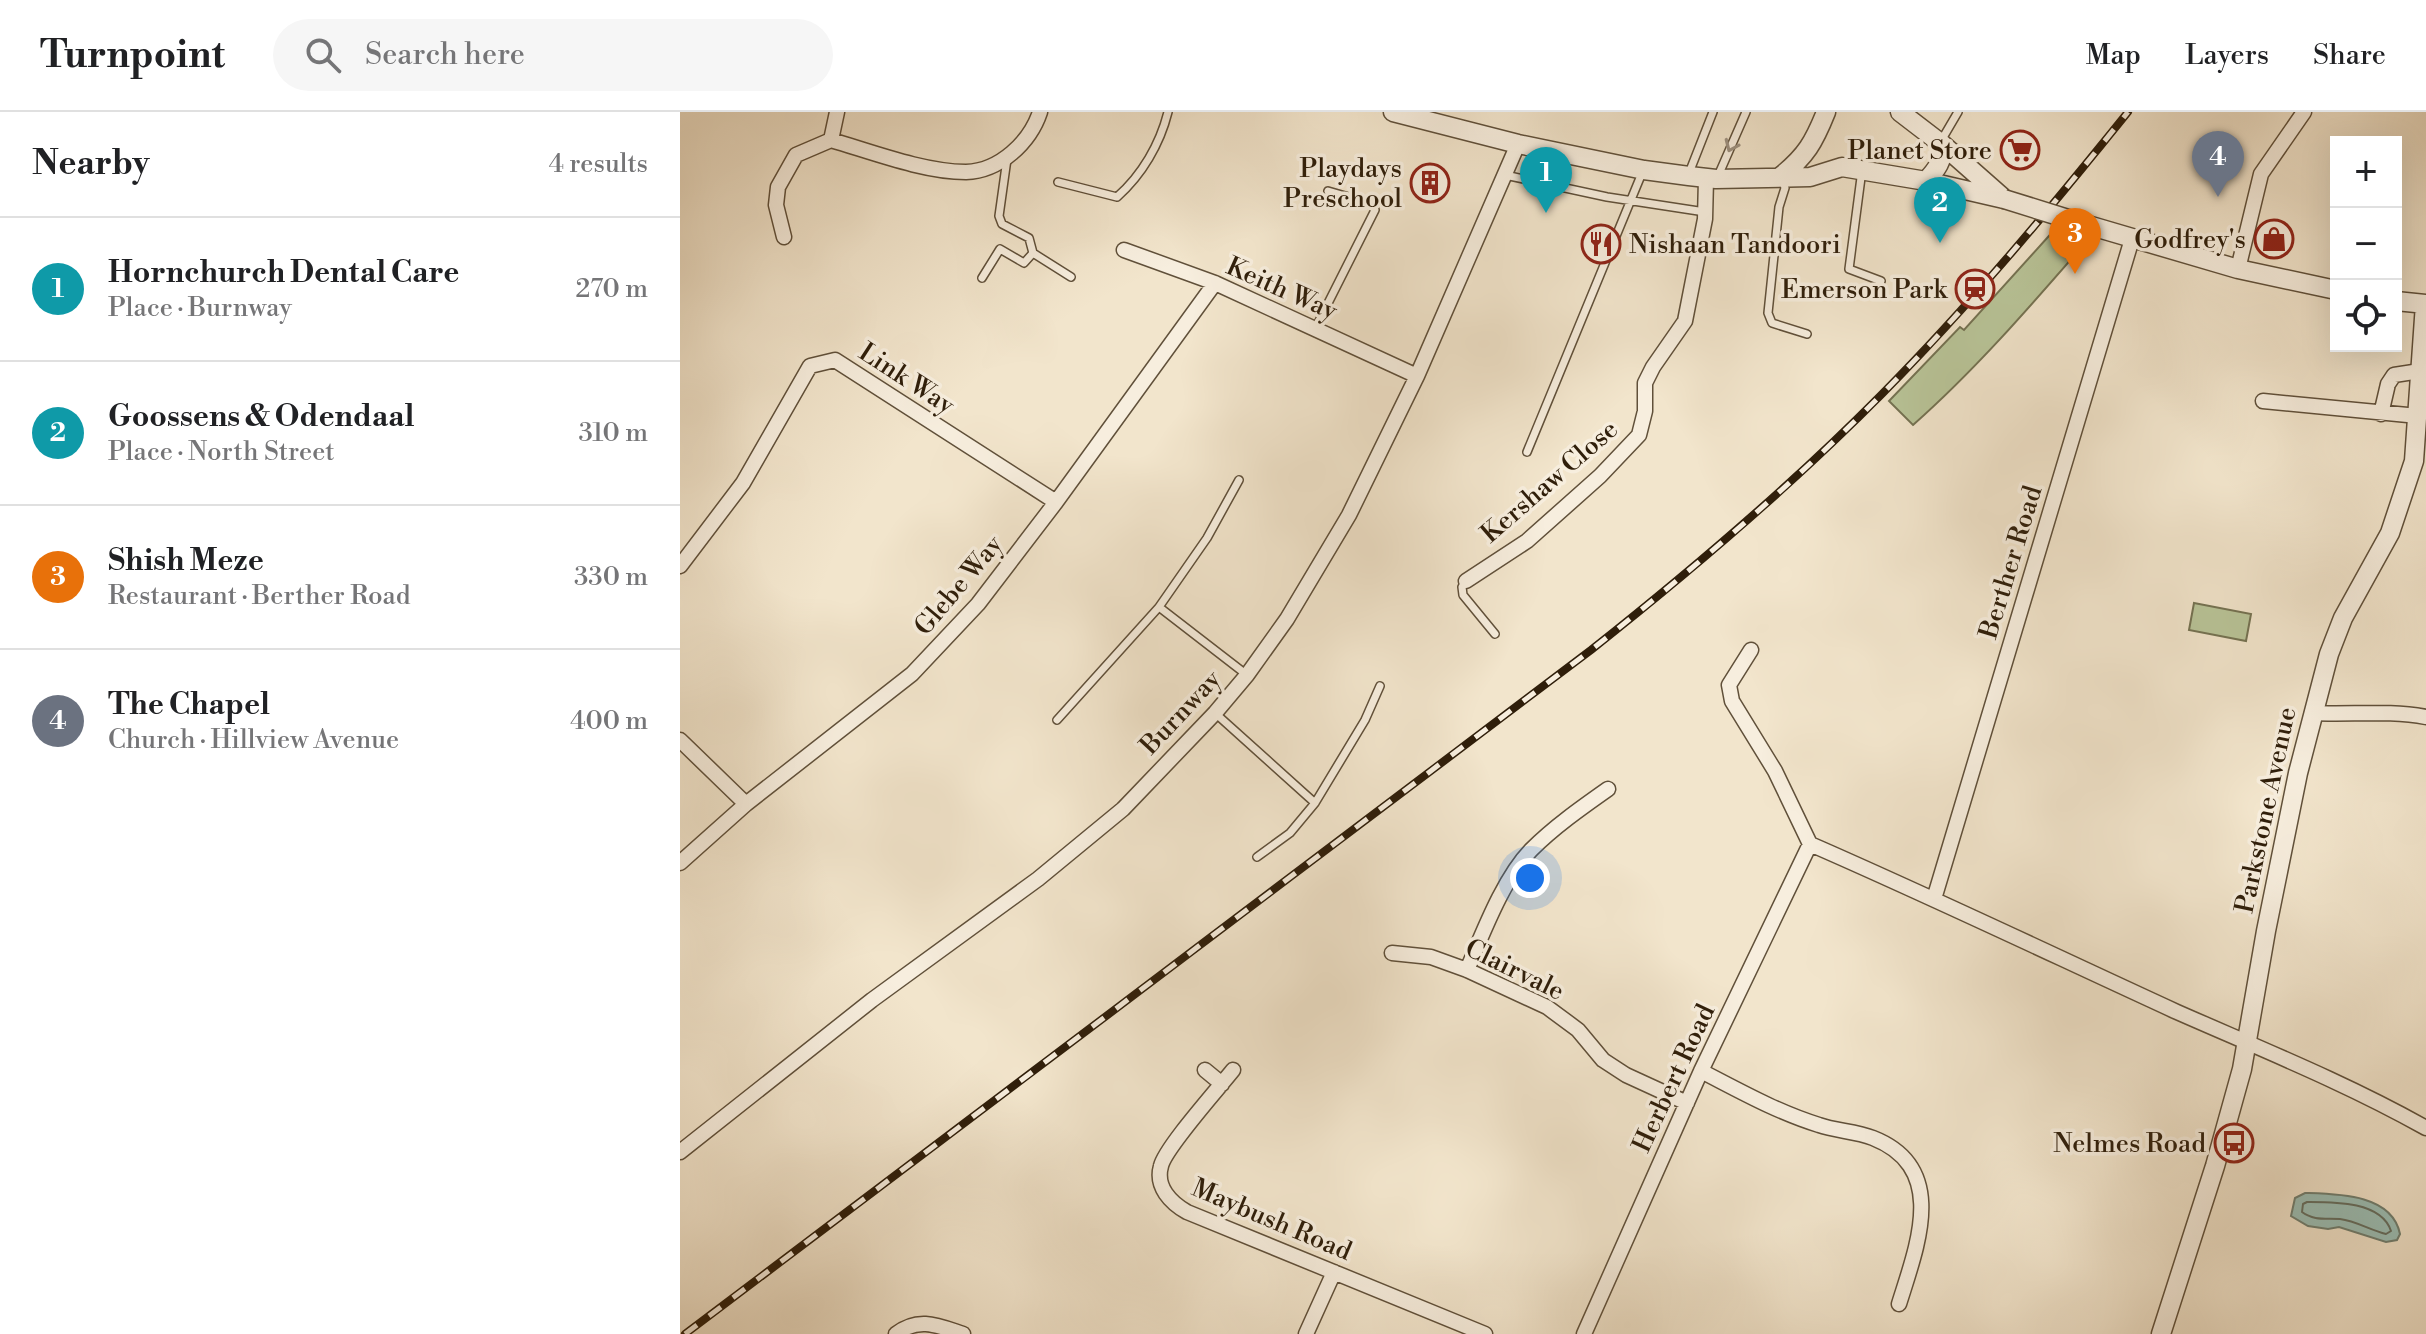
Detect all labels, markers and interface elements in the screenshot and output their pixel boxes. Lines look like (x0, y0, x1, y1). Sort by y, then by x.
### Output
search box (273, 19, 833, 91)
text: Turnpoint (40, 32, 225, 79)
icon: search (301, 33, 345, 77)
text: Search here (365, 36, 525, 74)
text: Map (2086, 38, 2141, 73)
text: Layers (2185, 38, 2269, 73)
text: Share (2313, 38, 2386, 73)
supermarket icon: Planet Store (1999, 129, 2041, 171)
pin: 4 (2192, 131, 2244, 197)
place label: Planet Store (1848, 135, 1992, 167)
map controls (2330, 136, 2402, 352)
button: + (2330, 136, 2402, 208)
one-way arrow (1725, 137, 1741, 152)
text: Nearby (32, 143, 150, 185)
pin: 1 (1520, 147, 1572, 213)
text: 4 results (549, 148, 648, 180)
place label: Playdays Preschool (1283, 153, 1402, 215)
building icon: Playdays Preschool (1409, 162, 1451, 204)
pin: 2 (1914, 177, 1966, 243)
pin: 3 (2049, 208, 2101, 274)
button: − (2330, 208, 2402, 280)
shop icon: Godfrey's (2253, 218, 2295, 260)
restaurant icon: Nishaan Tandoori (1580, 223, 1622, 265)
place label: Godfrey's (2134, 224, 2246, 256)
place label: Nishaan Tandoori (1629, 229, 1841, 261)
street label: Keith Way (1221, 250, 1342, 328)
text: Hornchurch Dental Care (108, 254, 459, 292)
station icon: Emerson Park (1954, 268, 1996, 310)
text: 1 (52, 273, 64, 305)
text: 270 m (575, 273, 648, 305)
place label: Emerson Park (1781, 274, 1948, 306)
button: locate (2330, 280, 2402, 352)
text: Place · Burnway (108, 292, 292, 324)
street label: Link Way (853, 336, 961, 422)
text: Goossens & Odendaal (108, 398, 414, 436)
street label: Kershaw Close (1475, 414, 1625, 550)
text: 2 (50, 417, 66, 449)
text: 310 m (579, 417, 648, 449)
text: Place · North Street (108, 436, 335, 468)
street label: Berther Road (1972, 482, 2049, 644)
street label: Glebe Way (908, 529, 1010, 642)
text: Shish Meze (108, 542, 264, 580)
text: 3 (50, 561, 66, 593)
text: 330 m (574, 561, 648, 593)
text: Restaurant · Berther Road (108, 580, 410, 612)
street label: Burnway (1133, 664, 1228, 762)
text: The Chapel (108, 686, 270, 724)
street label: Parkstone Avenue (2229, 704, 2303, 916)
text: 4 (49, 705, 67, 737)
text: 400 m (570, 705, 648, 737)
text: Church · Hillview Avenue (108, 724, 399, 756)
your location (1510, 858, 1550, 898)
street label: Clairvale (1460, 932, 1569, 1008)
street label: Herbert Road (1626, 999, 1722, 1158)
bus stop icon: Nelmes Road (2213, 1122, 2255, 1164)
place label: Nelmes Road (2053, 1128, 2206, 1160)
street label: Maybush Road (1187, 1172, 1357, 1268)

